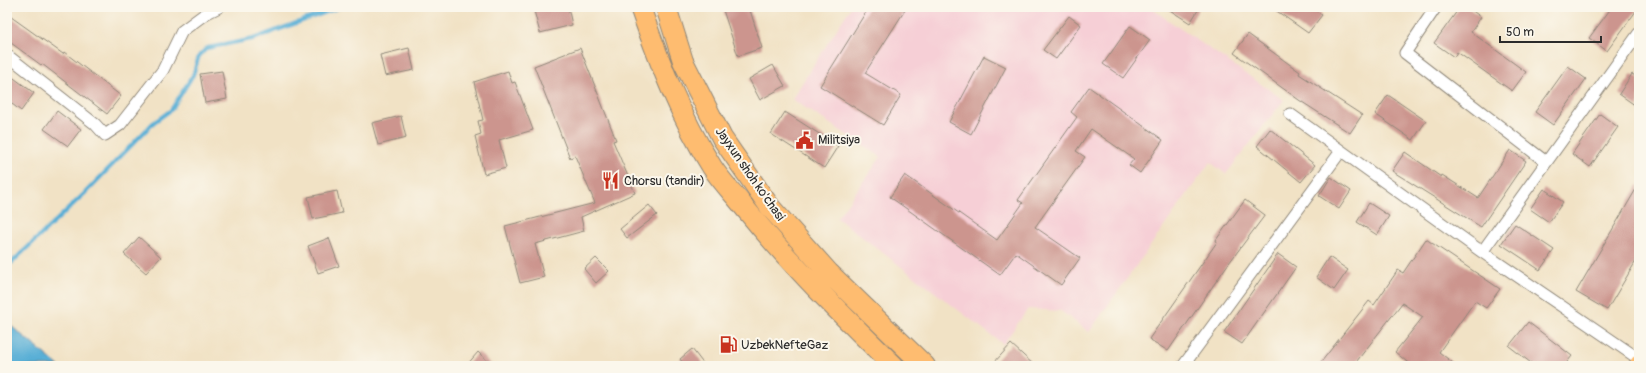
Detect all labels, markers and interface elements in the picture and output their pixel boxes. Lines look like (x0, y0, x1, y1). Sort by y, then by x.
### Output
scale bar (1500, 18, 1601, 44)
text: 50 m (1506, 25, 1534, 40)
street label: Jayxun shoh ko'chasi (712, 124, 788, 224)
public building icon: Militsiya (795, 130, 815, 150)
place label: Militsiya (818, 132, 860, 148)
restaurant icon: Chorsu (tandir) (601, 171, 621, 191)
place label: Chorsu (tandir) (624, 173, 705, 189)
fuel station icon: UzbekNefteGaz (718, 335, 738, 355)
place label: UzbekNefteGaz (741, 337, 828, 353)

